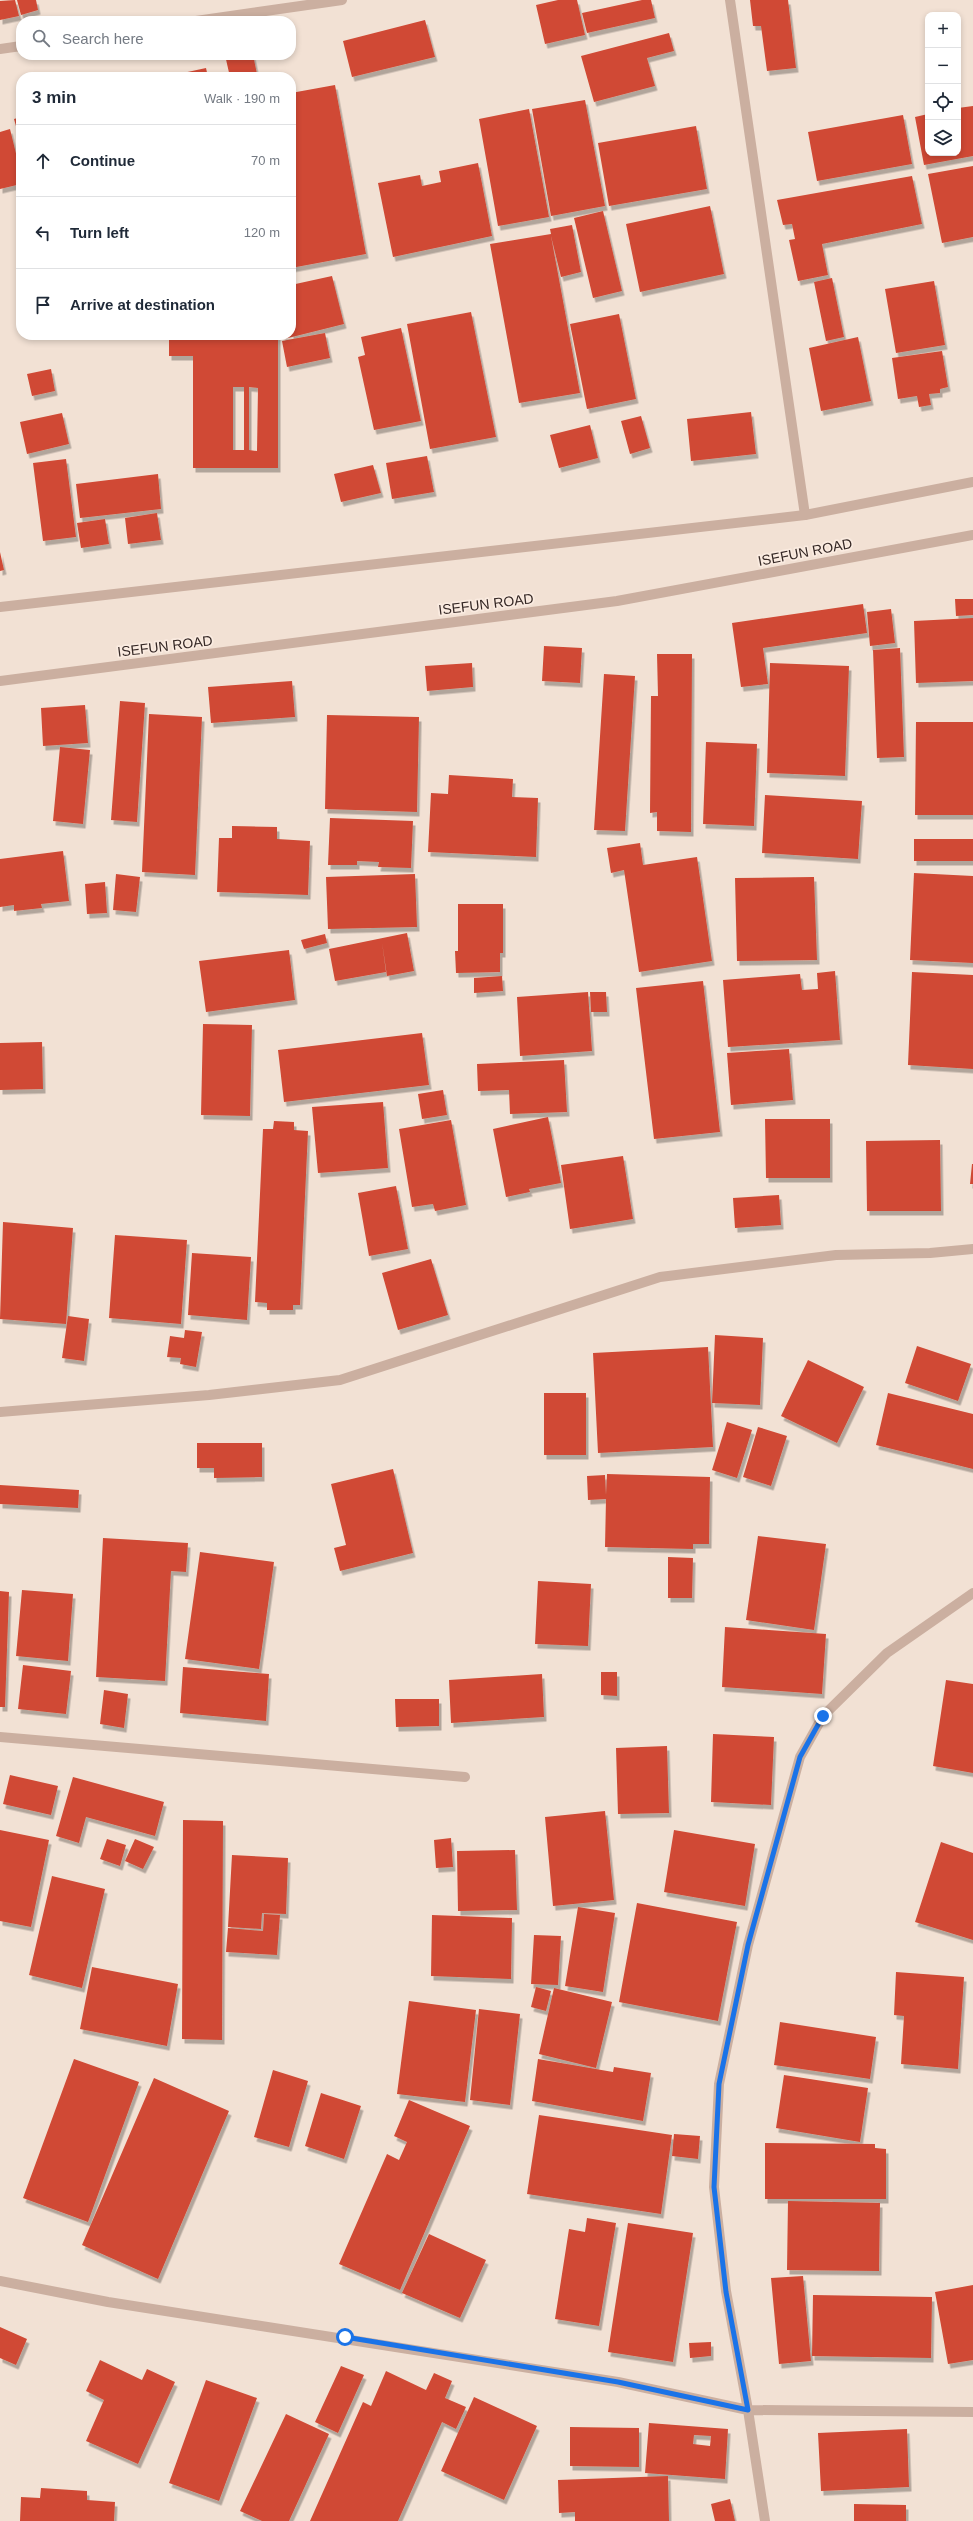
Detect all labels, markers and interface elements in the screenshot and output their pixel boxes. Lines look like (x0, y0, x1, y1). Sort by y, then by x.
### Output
map controls (925, 12, 961, 156)
button: + (925, 12, 961, 48)
search box (16, 16, 296, 60)
icon: search (30, 27, 52, 49)
text: Search here (62, 30, 144, 47)
button: − (925, 48, 961, 84)
button: locate (925, 84, 961, 120)
text: 3 min (32, 88, 76, 107)
text: Walk · 190 m (204, 91, 280, 106)
button: layers (925, 120, 961, 156)
icon: ahead (32, 150, 54, 172)
text: Continue (70, 152, 135, 169)
text: 70 m (251, 153, 280, 168)
icon: left (32, 222, 54, 244)
text: Turn left (70, 224, 129, 241)
text: 120 m (244, 225, 280, 240)
icon: arrive (32, 294, 54, 316)
text: Arrive at destination (70, 296, 215, 313)
street label: ISEFUN ROAD (757, 535, 853, 569)
street label: ISEFUN ROAD (438, 590, 534, 618)
street label: ISEFUN ROAD (117, 632, 213, 660)
route end (814, 1707, 832, 1725)
route start (336, 2328, 354, 2346)

